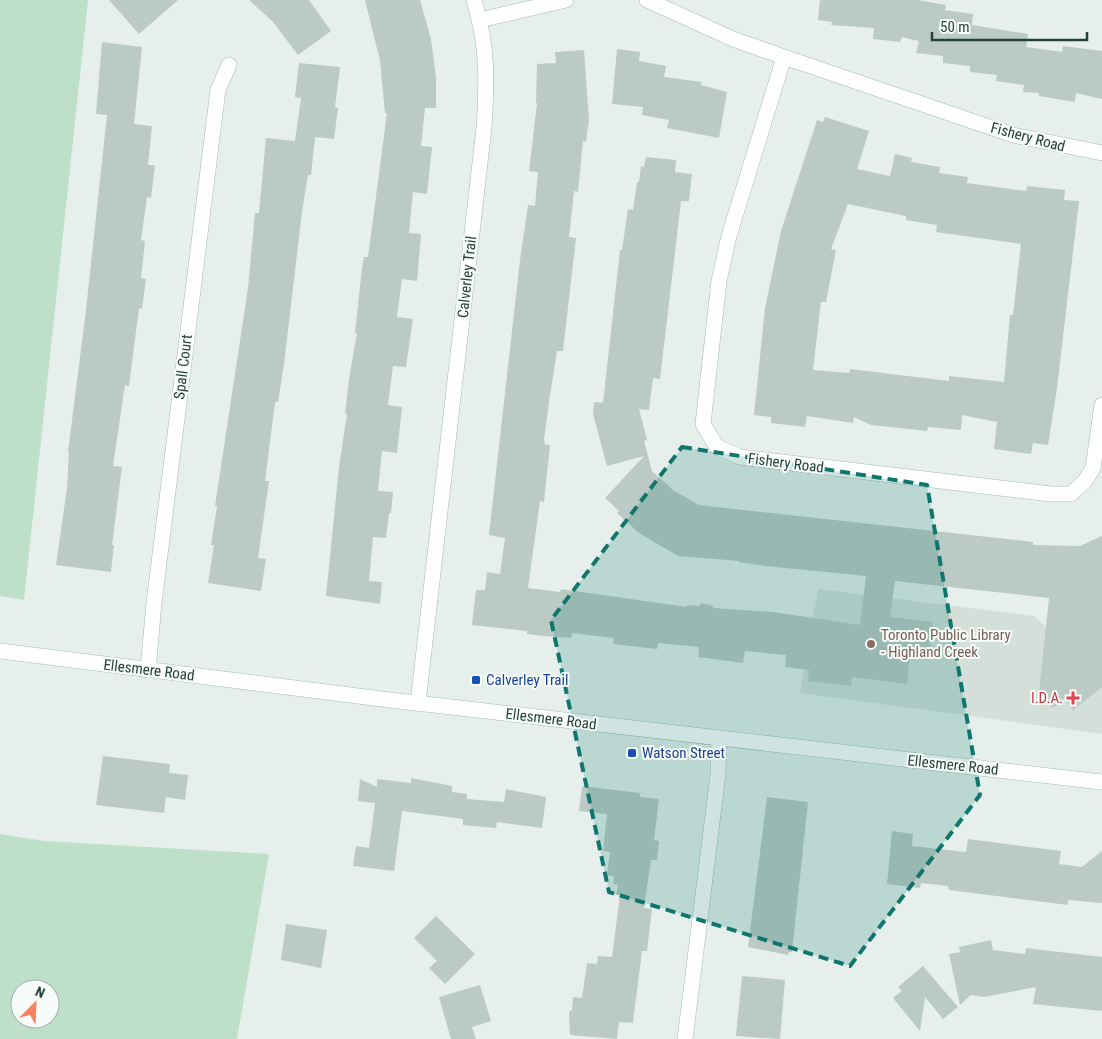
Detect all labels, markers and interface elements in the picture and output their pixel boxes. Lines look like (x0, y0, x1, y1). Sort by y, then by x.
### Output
scale bar (932, 10, 1087, 42)
text: 50 m (940, 18, 970, 36)
street label: Fishery Road (989, 118, 1067, 156)
street label: Calverley Trail (454, 235, 480, 319)
street label: Spall Court (170, 333, 196, 401)
street label: Fishery Road (747, 449, 825, 477)
place label: Toronto Public Library - Highland Creek (881, 626, 1011, 661)
marker: Toronto Public Library - Highland Creek (865, 638, 877, 650)
street label: Ellesmere Road (102, 655, 196, 685)
place label: Calverley Trail (486, 671, 568, 689)
marker: Calverley Trail (470, 674, 482, 686)
place label: I.D.A. (1031, 689, 1063, 707)
marker: I.D.A. (1067, 692, 1079, 704)
street label: Ellesmere Road (504, 704, 598, 734)
place label: Watson Street (642, 744, 725, 762)
marker: Watson Street (626, 747, 638, 759)
street label: Ellesmere Road (907, 751, 999, 779)
north arrow (10, 979, 60, 1029)
text: N (33, 983, 47, 1001)

